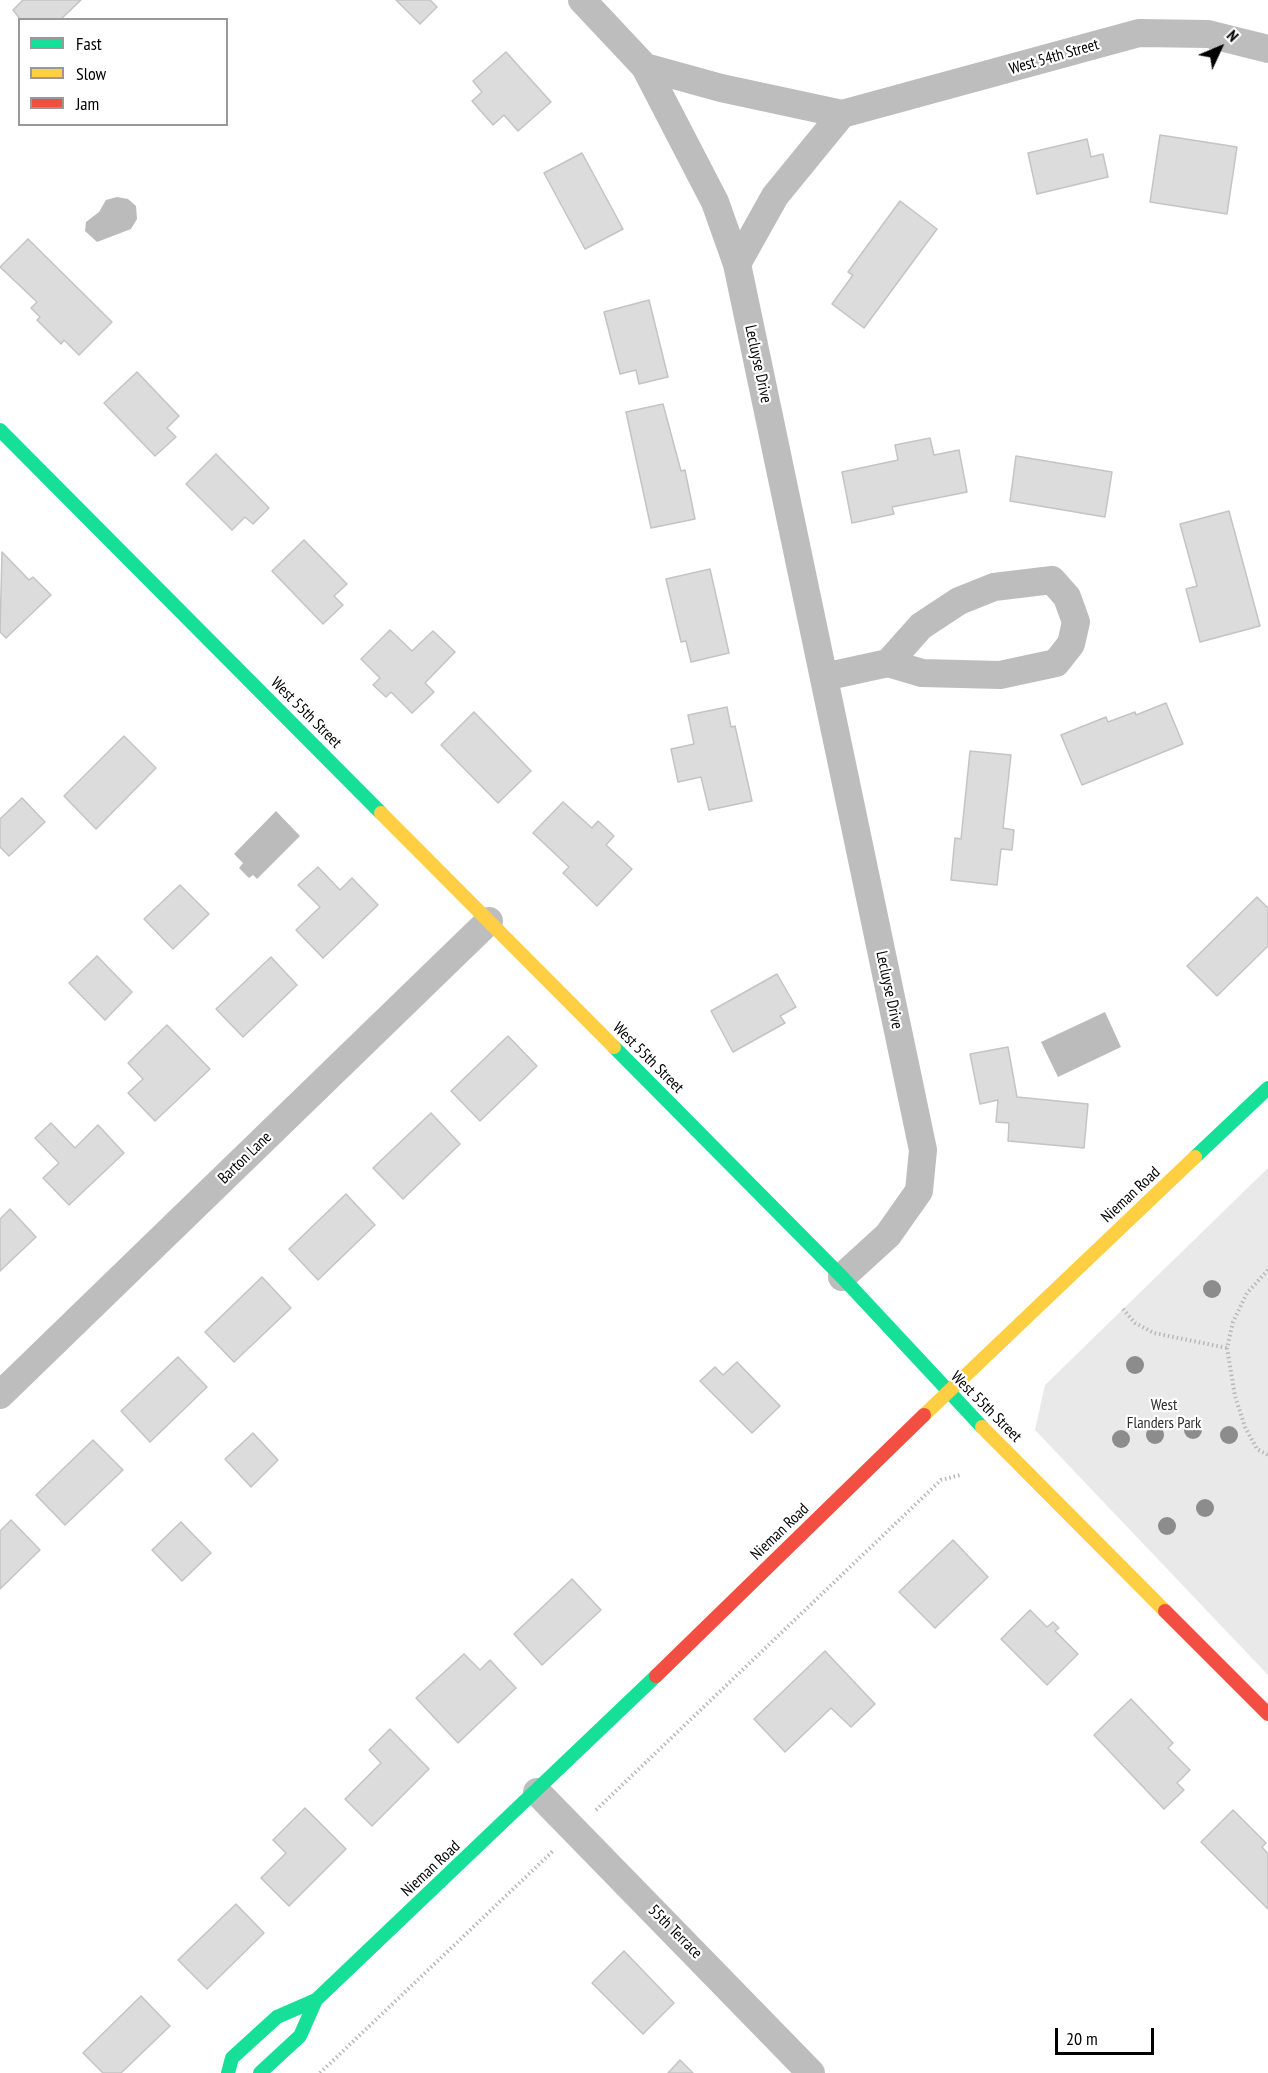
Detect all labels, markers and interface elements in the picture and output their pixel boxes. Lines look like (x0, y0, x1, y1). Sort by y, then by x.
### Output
legend (18, 18, 228, 126)
north arrow (1190, 18, 1250, 78)
text: N (1223, 25, 1243, 46)
text: Fast (76, 32, 102, 55)
street label: West 54th Street (1007, 35, 1101, 79)
text: Slow (76, 62, 106, 85)
text: Jam (76, 92, 99, 115)
street label: Lecluyse Drive (740, 323, 776, 405)
street label: West 55th Street (267, 674, 345, 752)
street label: Lecluyse Drive (871, 949, 907, 1031)
street label: West 55th Street (609, 1019, 687, 1097)
street label: Barton Lane (214, 1128, 276, 1188)
street label: Nieman Road (1098, 1163, 1164, 1227)
street label: West 55th Street (947, 1368, 1025, 1446)
park label: West Flanders Park (1127, 1395, 1201, 1433)
street label: Nieman Road (747, 1500, 813, 1564)
street label: Nieman Road (398, 1837, 464, 1901)
street label: 55th Terrace (644, 1901, 706, 1963)
scale bar (1058, 2016, 1157, 2054)
text: 20 m (1066, 2027, 1098, 2050)

